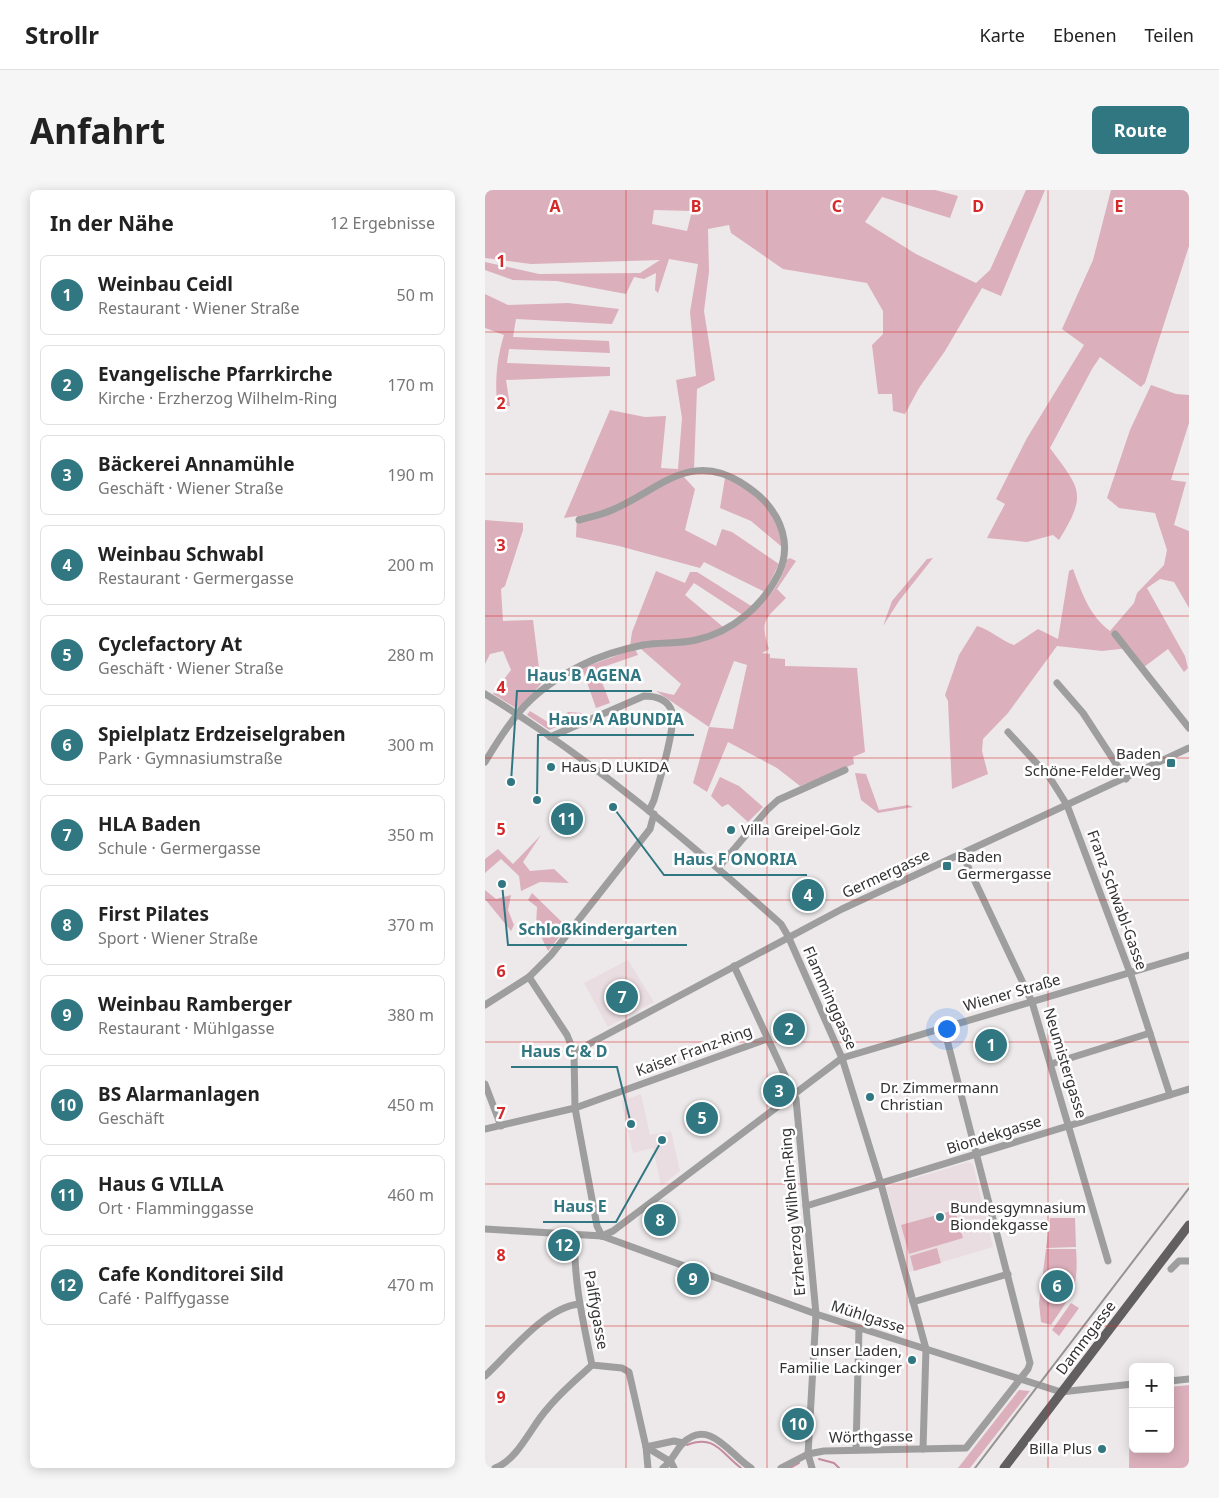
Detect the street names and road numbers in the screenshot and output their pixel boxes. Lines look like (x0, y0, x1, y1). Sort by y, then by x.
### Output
street label: Franz Schwabl-Gasse (1083, 827, 1153, 972)
street label: Germergasse (838, 844, 933, 902)
street label: Flamminggasse (799, 943, 863, 1052)
street label: Wiener Straße (961, 969, 1063, 1015)
street label: Neumistergasse (1040, 1005, 1092, 1120)
street label: Kaiser Franz-Ring (633, 1020, 755, 1080)
street label: Biondekgasse (944, 1110, 1044, 1158)
street label: Erzherzog Wilhelm-Ring (775, 1127, 809, 1297)
street label: Palffygasse (580, 1269, 614, 1351)
street label: Mühlgasse (829, 1295, 908, 1337)
street label: Dammgasse (1051, 1296, 1120, 1379)
street label: Wörthgasse (829, 1425, 913, 1447)

